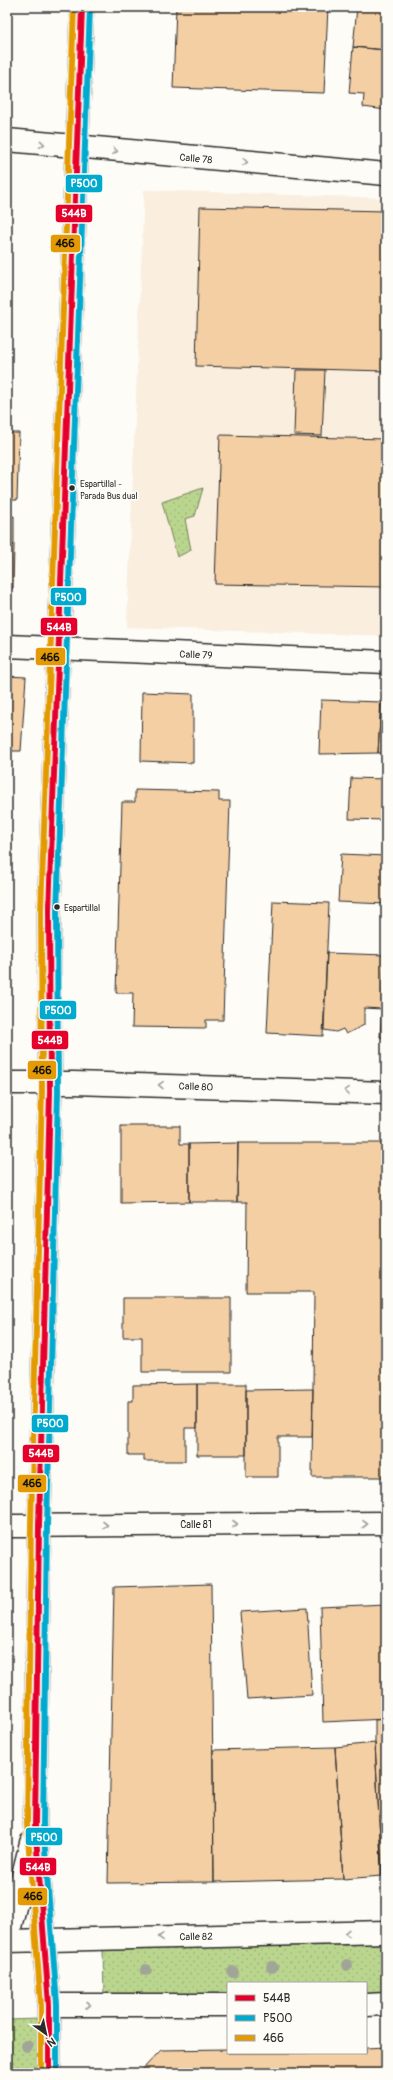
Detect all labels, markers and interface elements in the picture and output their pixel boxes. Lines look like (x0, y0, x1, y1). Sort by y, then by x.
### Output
one-way arrow (39, 139, 45, 148)
one-way arrow (112, 146, 118, 155)
street label: Calle 78 (179, 152, 213, 166)
one-way arrow (242, 158, 248, 167)
line badge: P500 (65, 174, 103, 193)
text: P500 (70, 177, 98, 190)
line badge: 544B (55, 204, 93, 223)
text: 544B (62, 207, 86, 220)
line badge: 466 (50, 234, 81, 253)
text: 466 (54, 237, 75, 250)
place label: Espartillal - Parada Bus dual (80, 479, 138, 502)
marker: Espartillal - Parada Bus dual (67, 483, 77, 493)
line badge: P500 (50, 587, 87, 606)
text: P500 (54, 591, 82, 604)
line badge: 544B (40, 617, 78, 636)
text: 544B (47, 621, 71, 634)
line badge: 466 (35, 647, 66, 666)
street label: Calle 79 (179, 648, 213, 662)
text: 466 (39, 651, 60, 664)
marker: Espartillal (52, 902, 62, 912)
place label: Espartillal (64, 903, 100, 914)
line badge: P500 (39, 1000, 77, 1020)
text: P500 (44, 1004, 72, 1017)
line badge: 544B (31, 1030, 69, 1050)
text: 544B (38, 1034, 62, 1047)
line badge: 466 (27, 1060, 57, 1080)
text: 466 (31, 1064, 52, 1077)
street label: Calle 80 (178, 1080, 214, 1094)
one-way arrow (158, 1081, 164, 1090)
one-way arrow (344, 1087, 350, 1096)
line badge: P500 (31, 1414, 69, 1433)
text: P500 (36, 1417, 64, 1430)
line badge: 544B (22, 1444, 60, 1463)
text: 544B (29, 1447, 53, 1460)
line badge: 466 (17, 1474, 47, 1493)
text: 466 (21, 1477, 42, 1490)
street label: Calle 81 (180, 1519, 212, 1531)
one-way arrow (232, 1520, 238, 1528)
one-way arrow (362, 1520, 368, 1528)
one-way arrow (102, 1521, 108, 1529)
line badge: P500 (25, 1827, 63, 1846)
text: P500 (30, 1831, 58, 1844)
line badge: 544B (19, 1857, 57, 1876)
text: 544B (26, 1861, 50, 1874)
line badge: 466 (17, 1887, 48, 1906)
text: 466 (22, 1890, 43, 1903)
one-way arrow (344, 1928, 350, 1937)
street label: Calle 82 (179, 1931, 213, 1943)
one-way arrow (158, 1933, 164, 1941)
legend (227, 1982, 367, 2054)
text: 544B (263, 1991, 290, 2006)
one-way arrow (85, 2001, 91, 2009)
text: P500 (263, 2011, 293, 2026)
north arrow (26, 2014, 66, 2054)
text: 466 (263, 2031, 284, 2046)
text: N (44, 2034, 58, 2050)

